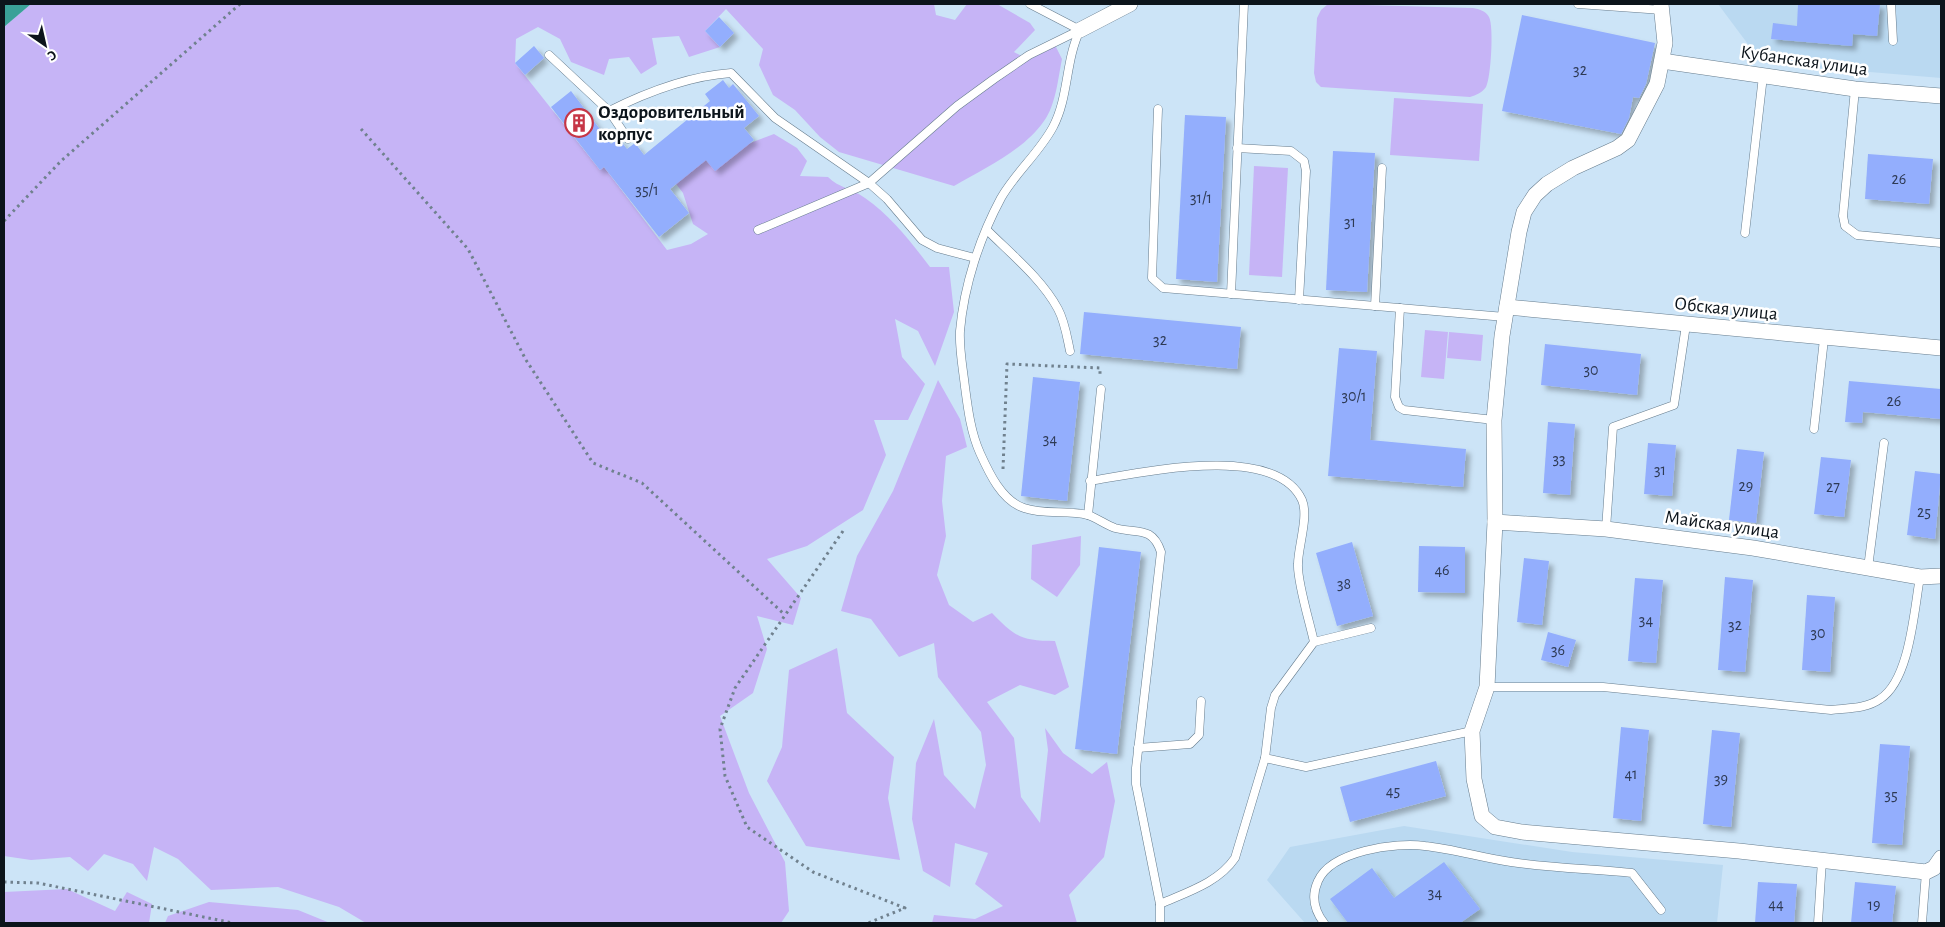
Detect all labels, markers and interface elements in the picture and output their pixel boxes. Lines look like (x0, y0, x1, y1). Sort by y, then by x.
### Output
north arrow (20, 20, 70, 70)
street label: Кубанская улица (1739, 43, 1869, 79)
text: С (44, 47, 59, 63)
house number: 32 (1573, 62, 1587, 78)
place label: Оздоровительный корпус (598, 103, 745, 144)
building icon: Оздоровительный корпус (564, 108, 594, 138)
house number: 26 (1892, 171, 1906, 187)
house number: 35/1 (635, 182, 659, 198)
house number: 31/1 (1190, 190, 1212, 206)
house number: 31 (1344, 214, 1356, 230)
street label: Обская улица (1673, 294, 1779, 324)
house number: 32 (1153, 332, 1167, 348)
house number: 30 (1583, 362, 1599, 378)
house number: 30/1 (1341, 388, 1367, 404)
house number: 26 (1887, 393, 1901, 409)
house number: 34 (1043, 431, 1057, 447)
house number: 33 (1552, 451, 1566, 467)
house number: 31 (1654, 462, 1666, 478)
house number: 29 (1739, 478, 1753, 494)
house number: 27 (1826, 479, 1840, 495)
house number: 25 (1917, 504, 1931, 520)
street label: Майская улица (1663, 508, 1781, 542)
house number: 46 (1434, 562, 1450, 578)
house number: 38 (1337, 576, 1351, 592)
house number: 34 (1639, 612, 1653, 628)
house number: 32 (1728, 617, 1742, 633)
house number: 30 (1810, 625, 1826, 641)
house number: 36 (1551, 642, 1565, 658)
house number: 41 (1624, 766, 1638, 782)
house number: 39 (1714, 771, 1728, 787)
house number: 45 (1386, 783, 1400, 799)
house number: 35 (1884, 787, 1898, 803)
house number: 34 (1428, 885, 1442, 901)
house number: 44 (1768, 896, 1784, 912)
house number: 19 (1867, 897, 1881, 913)

